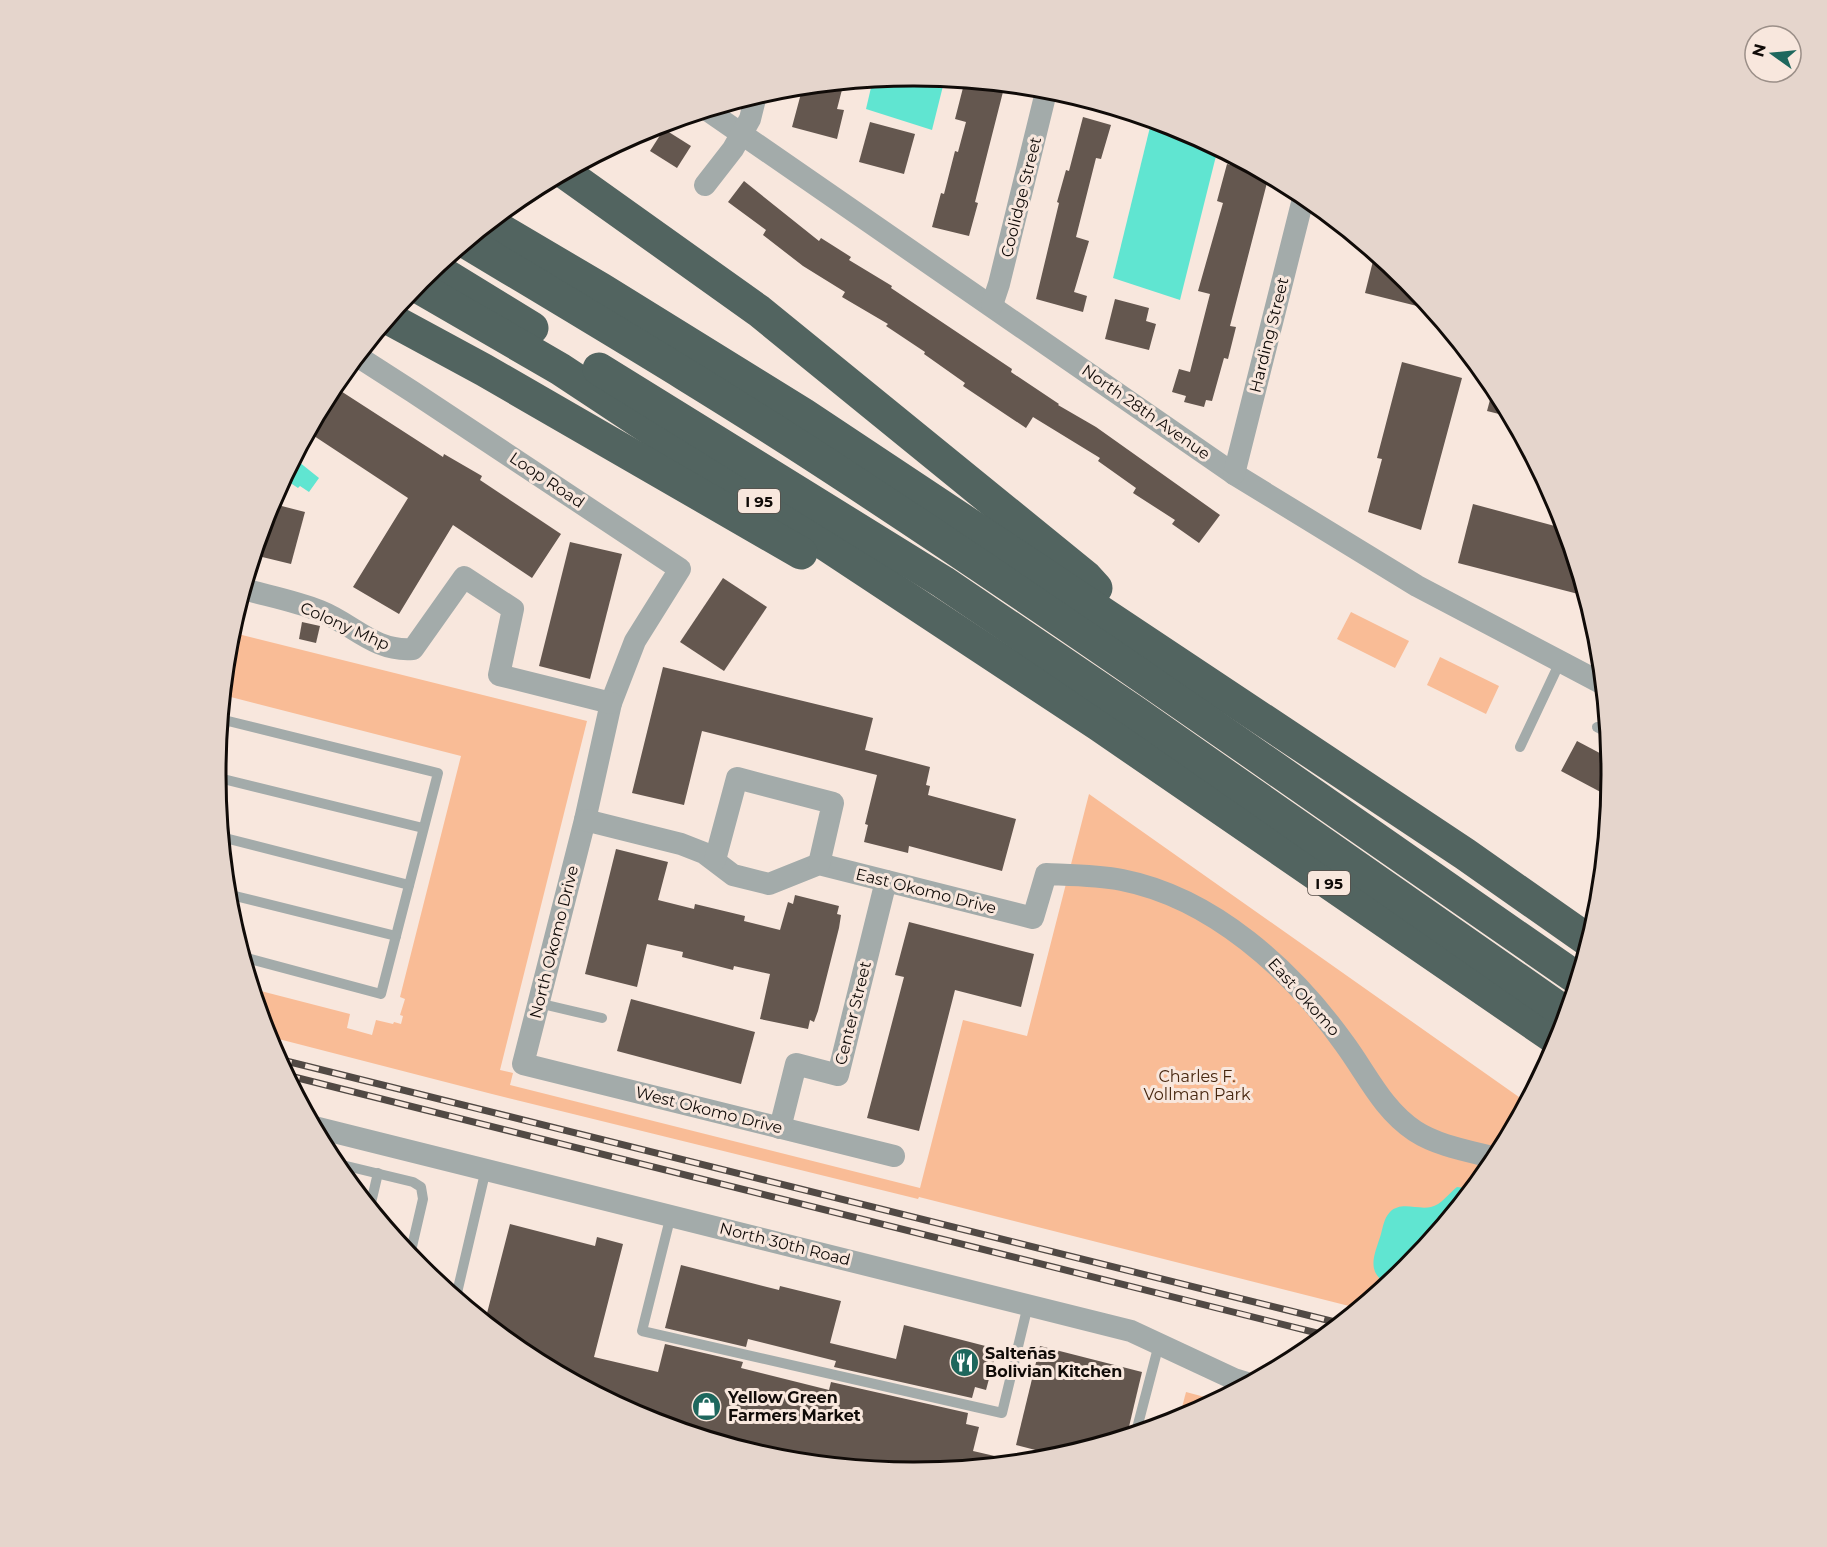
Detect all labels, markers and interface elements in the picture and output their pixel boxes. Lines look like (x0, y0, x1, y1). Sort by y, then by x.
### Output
north arrow (1743, 24, 1803, 84)
text: N (1748, 42, 1770, 59)
street label: Coolidge Street (997, 134, 1045, 259)
street label: Harding Street (1245, 275, 1293, 395)
street label: North 28th Avenue (1078, 361, 1214, 463)
street label: Loop Road (506, 448, 588, 512)
road number: I 95 (738, 489, 780, 513)
street label: Colony Mhp (297, 598, 393, 654)
street label: North Okomo Drive (526, 864, 582, 1020)
street label: East Okomo Drive (854, 864, 998, 918)
road number: I 95 (1308, 871, 1350, 895)
street label: East Okomo (1264, 954, 1344, 1040)
street label: Center Street (831, 959, 875, 1067)
park label: Charles F. Vollman Park (1144, 1067, 1251, 1104)
street label: West Okomo Drive (634, 1083, 784, 1137)
street label: North 30th Road (718, 1219, 852, 1269)
place label: Salteñas Bolivian Kitchen (985, 1344, 1122, 1381)
restaurant icon: Salteñas Bolivian Kitchen (948, 1346, 980, 1378)
place label: Yellow Green Farmers Market (727, 1388, 861, 1425)
shop icon: Yellow Green Farmers Market (691, 1390, 723, 1422)

